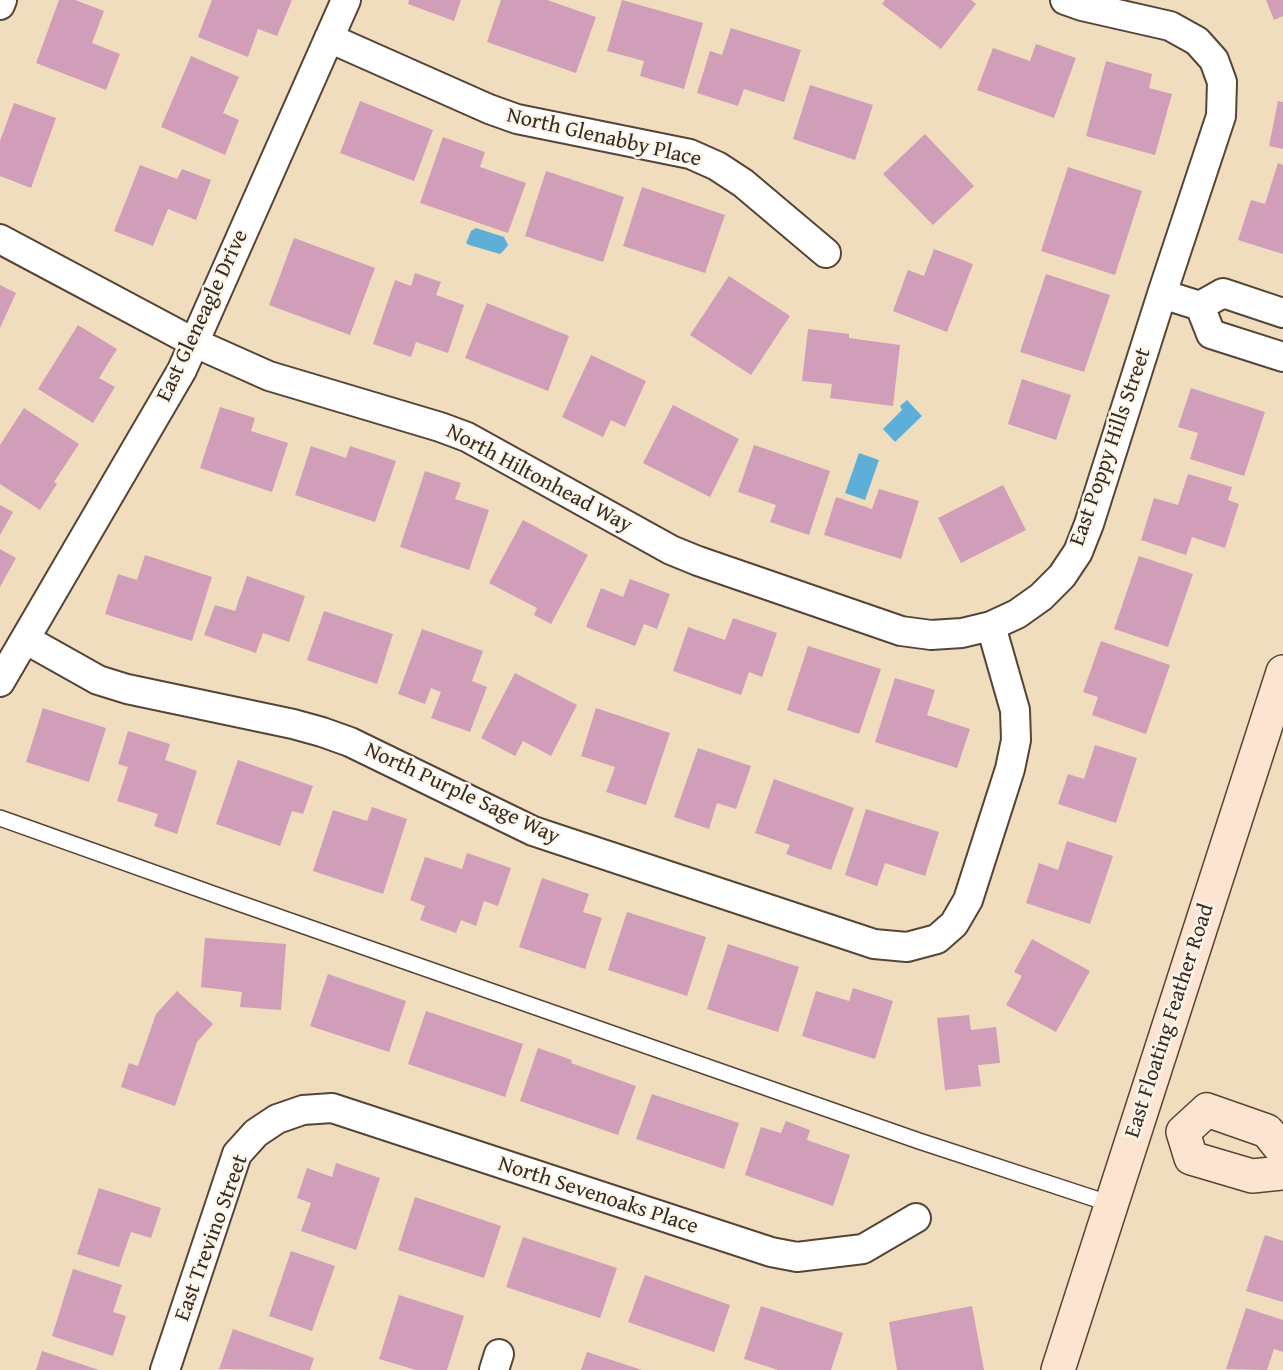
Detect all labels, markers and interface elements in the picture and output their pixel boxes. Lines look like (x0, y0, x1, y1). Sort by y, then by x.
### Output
street label: North Glenabby Place (504, 103, 704, 173)
street label: East Gleneagle Drive (152, 226, 254, 406)
street label: East Poppy Hills Street (1065, 344, 1157, 550)
street label: North Hiltonhead Way (442, 419, 636, 539)
street label: North Purple Sage Way (360, 737, 564, 851)
street label: East Floating Feather Road (1120, 901, 1220, 1141)
street label: East Trevino Street (170, 1151, 254, 1325)
street label: North Sevenoaks Place (495, 1151, 701, 1241)

